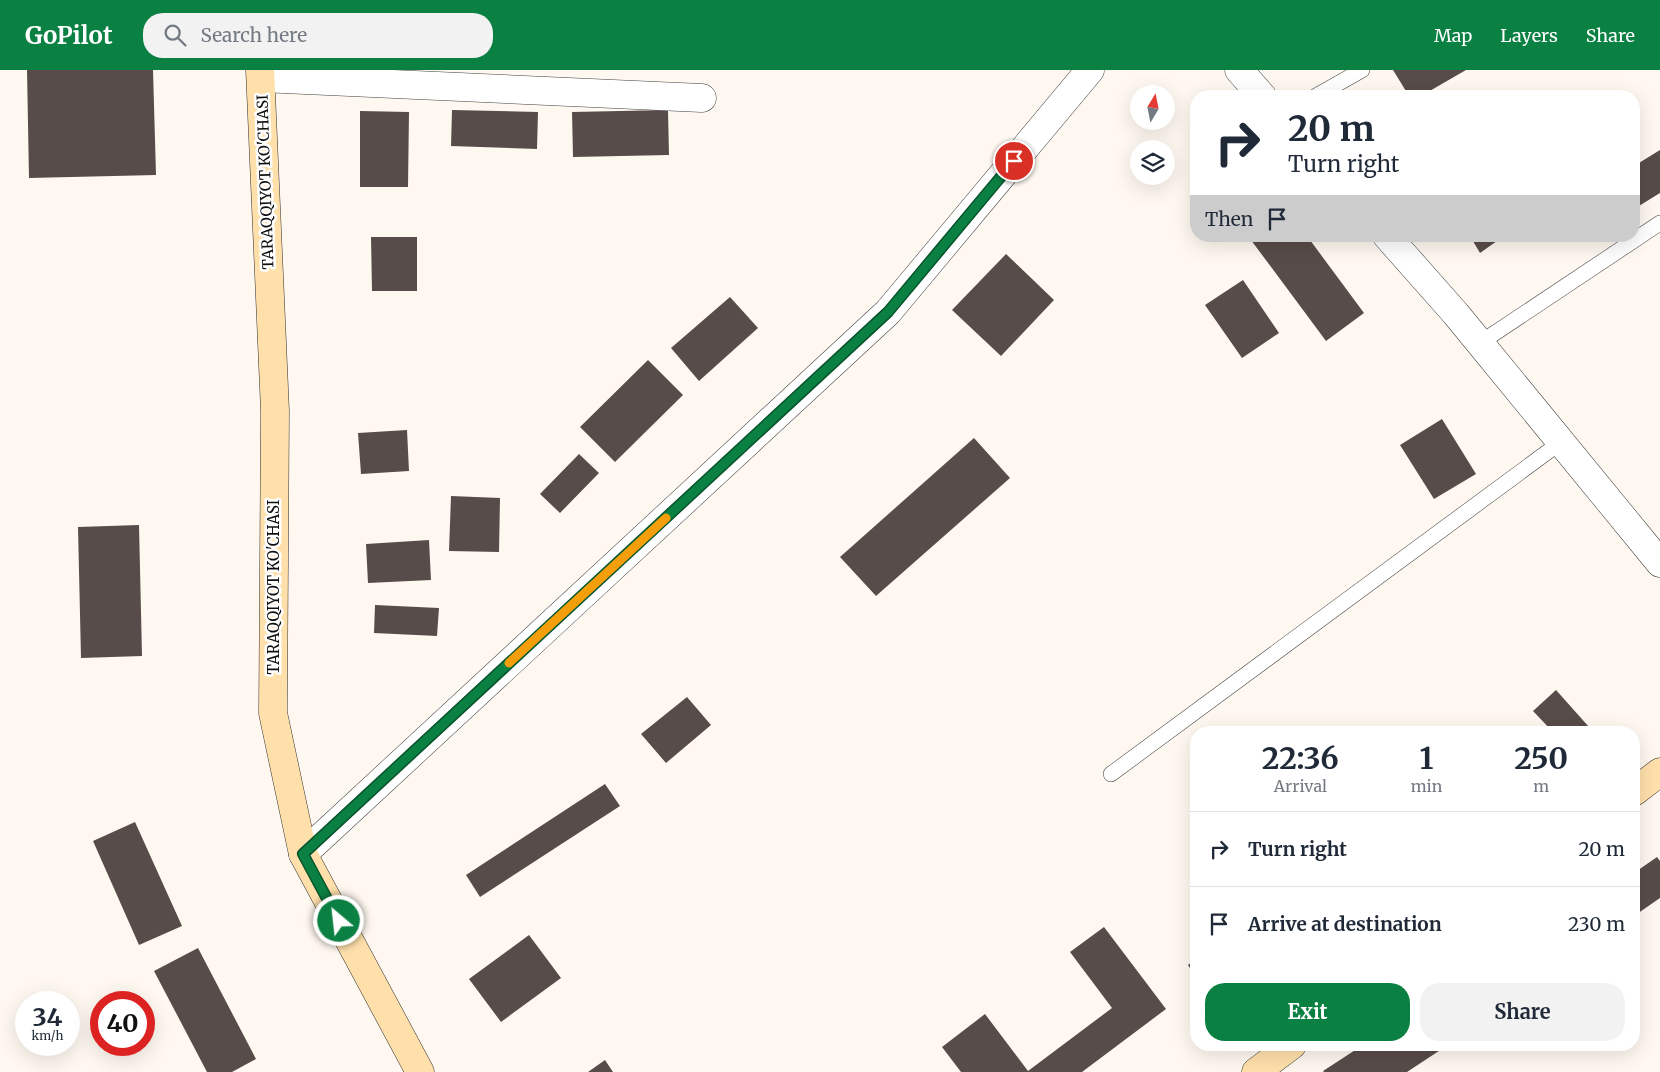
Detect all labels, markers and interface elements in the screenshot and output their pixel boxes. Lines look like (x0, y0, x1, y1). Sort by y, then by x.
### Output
search box (143, 13, 493, 58)
text: GoPilot (25, 20, 113, 51)
icon: search (161, 21, 189, 49)
text: Search here (201, 23, 307, 47)
text: Map (1434, 24, 1472, 47)
text: Layers (1500, 24, 1558, 47)
text: Share (1586, 24, 1635, 47)
north arrow (1130, 85, 1175, 130)
map controls (1130, 85, 1175, 185)
street label: TARAQQIYOT KO'CHASI (252, 94, 278, 270)
text: 20 m (1288, 107, 1375, 151)
icon: right (1205, 110, 1270, 175)
pin (993, 140, 1035, 182)
button: layers (1130, 140, 1175, 185)
icon: arrive (1000, 147, 1028, 175)
text: Turn right (1288, 150, 1399, 178)
icon: arrive (1263, 205, 1291, 233)
text: Then (1205, 207, 1253, 231)
street label: TARAQQIYOT KO'CHASI (264, 500, 283, 674)
text: 22:36 (1262, 739, 1339, 777)
text: 1 (1420, 739, 1433, 777)
text: 250 (1514, 739, 1568, 777)
text: Arrival (1274, 776, 1327, 796)
text: min (1411, 776, 1442, 796)
text: m (1533, 776, 1549, 796)
icon: right (1205, 835, 1233, 863)
text: Turn right (1248, 837, 1347, 861)
text: 20 m (1578, 837, 1625, 861)
position arrow (312, 894, 364, 946)
icon: arrive (1205, 910, 1233, 938)
text: Arrive at destination (1248, 912, 1442, 936)
text: 230 m (1568, 912, 1625, 936)
button: Exit (1205, 983, 1410, 1041)
button: Share (1420, 983, 1625, 1041)
speed limit sign: 40 (90, 991, 155, 1056)
text: 34 (33, 1001, 62, 1033)
text: km/h (32, 1028, 63, 1043)

